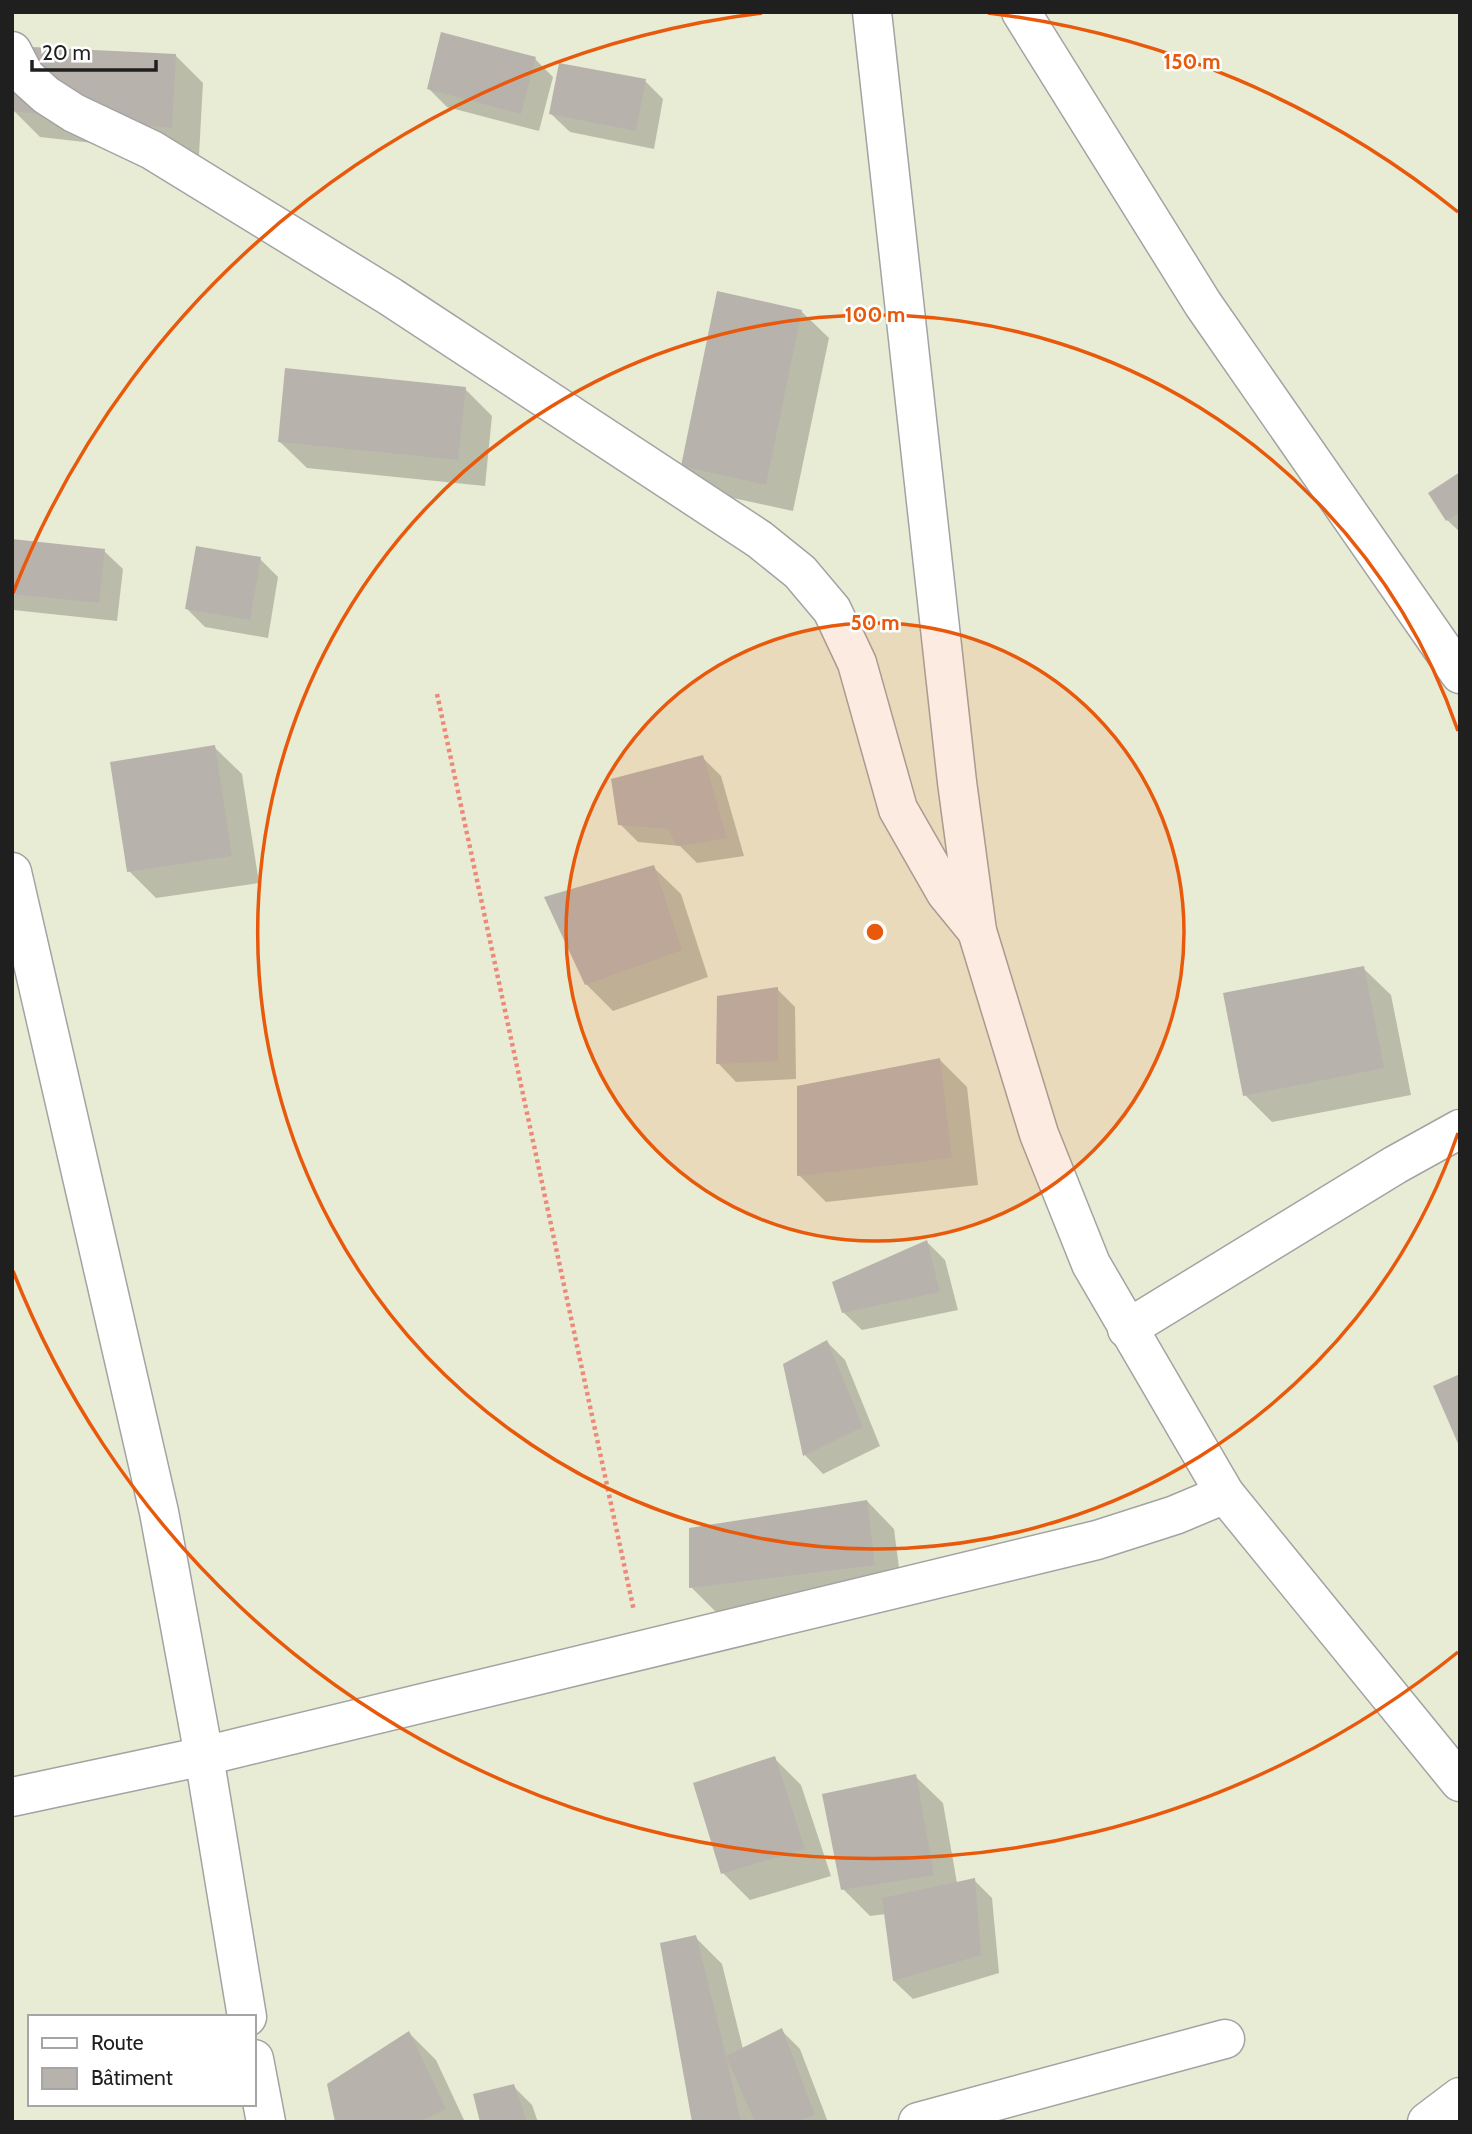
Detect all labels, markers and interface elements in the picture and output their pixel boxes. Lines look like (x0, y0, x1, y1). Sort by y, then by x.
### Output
scale bar (32, 28, 156, 72)
text: 20 m (42, 40, 91, 65)
text: 150 m (1164, 49, 1220, 74)
text: 100 m (845, 302, 905, 327)
text: 50 m (850, 610, 900, 635)
centre of rings (863, 920, 887, 944)
legend (28, 2015, 256, 2106)
text: Route (91, 2030, 144, 2055)
text: Bâtiment (91, 2065, 173, 2090)

